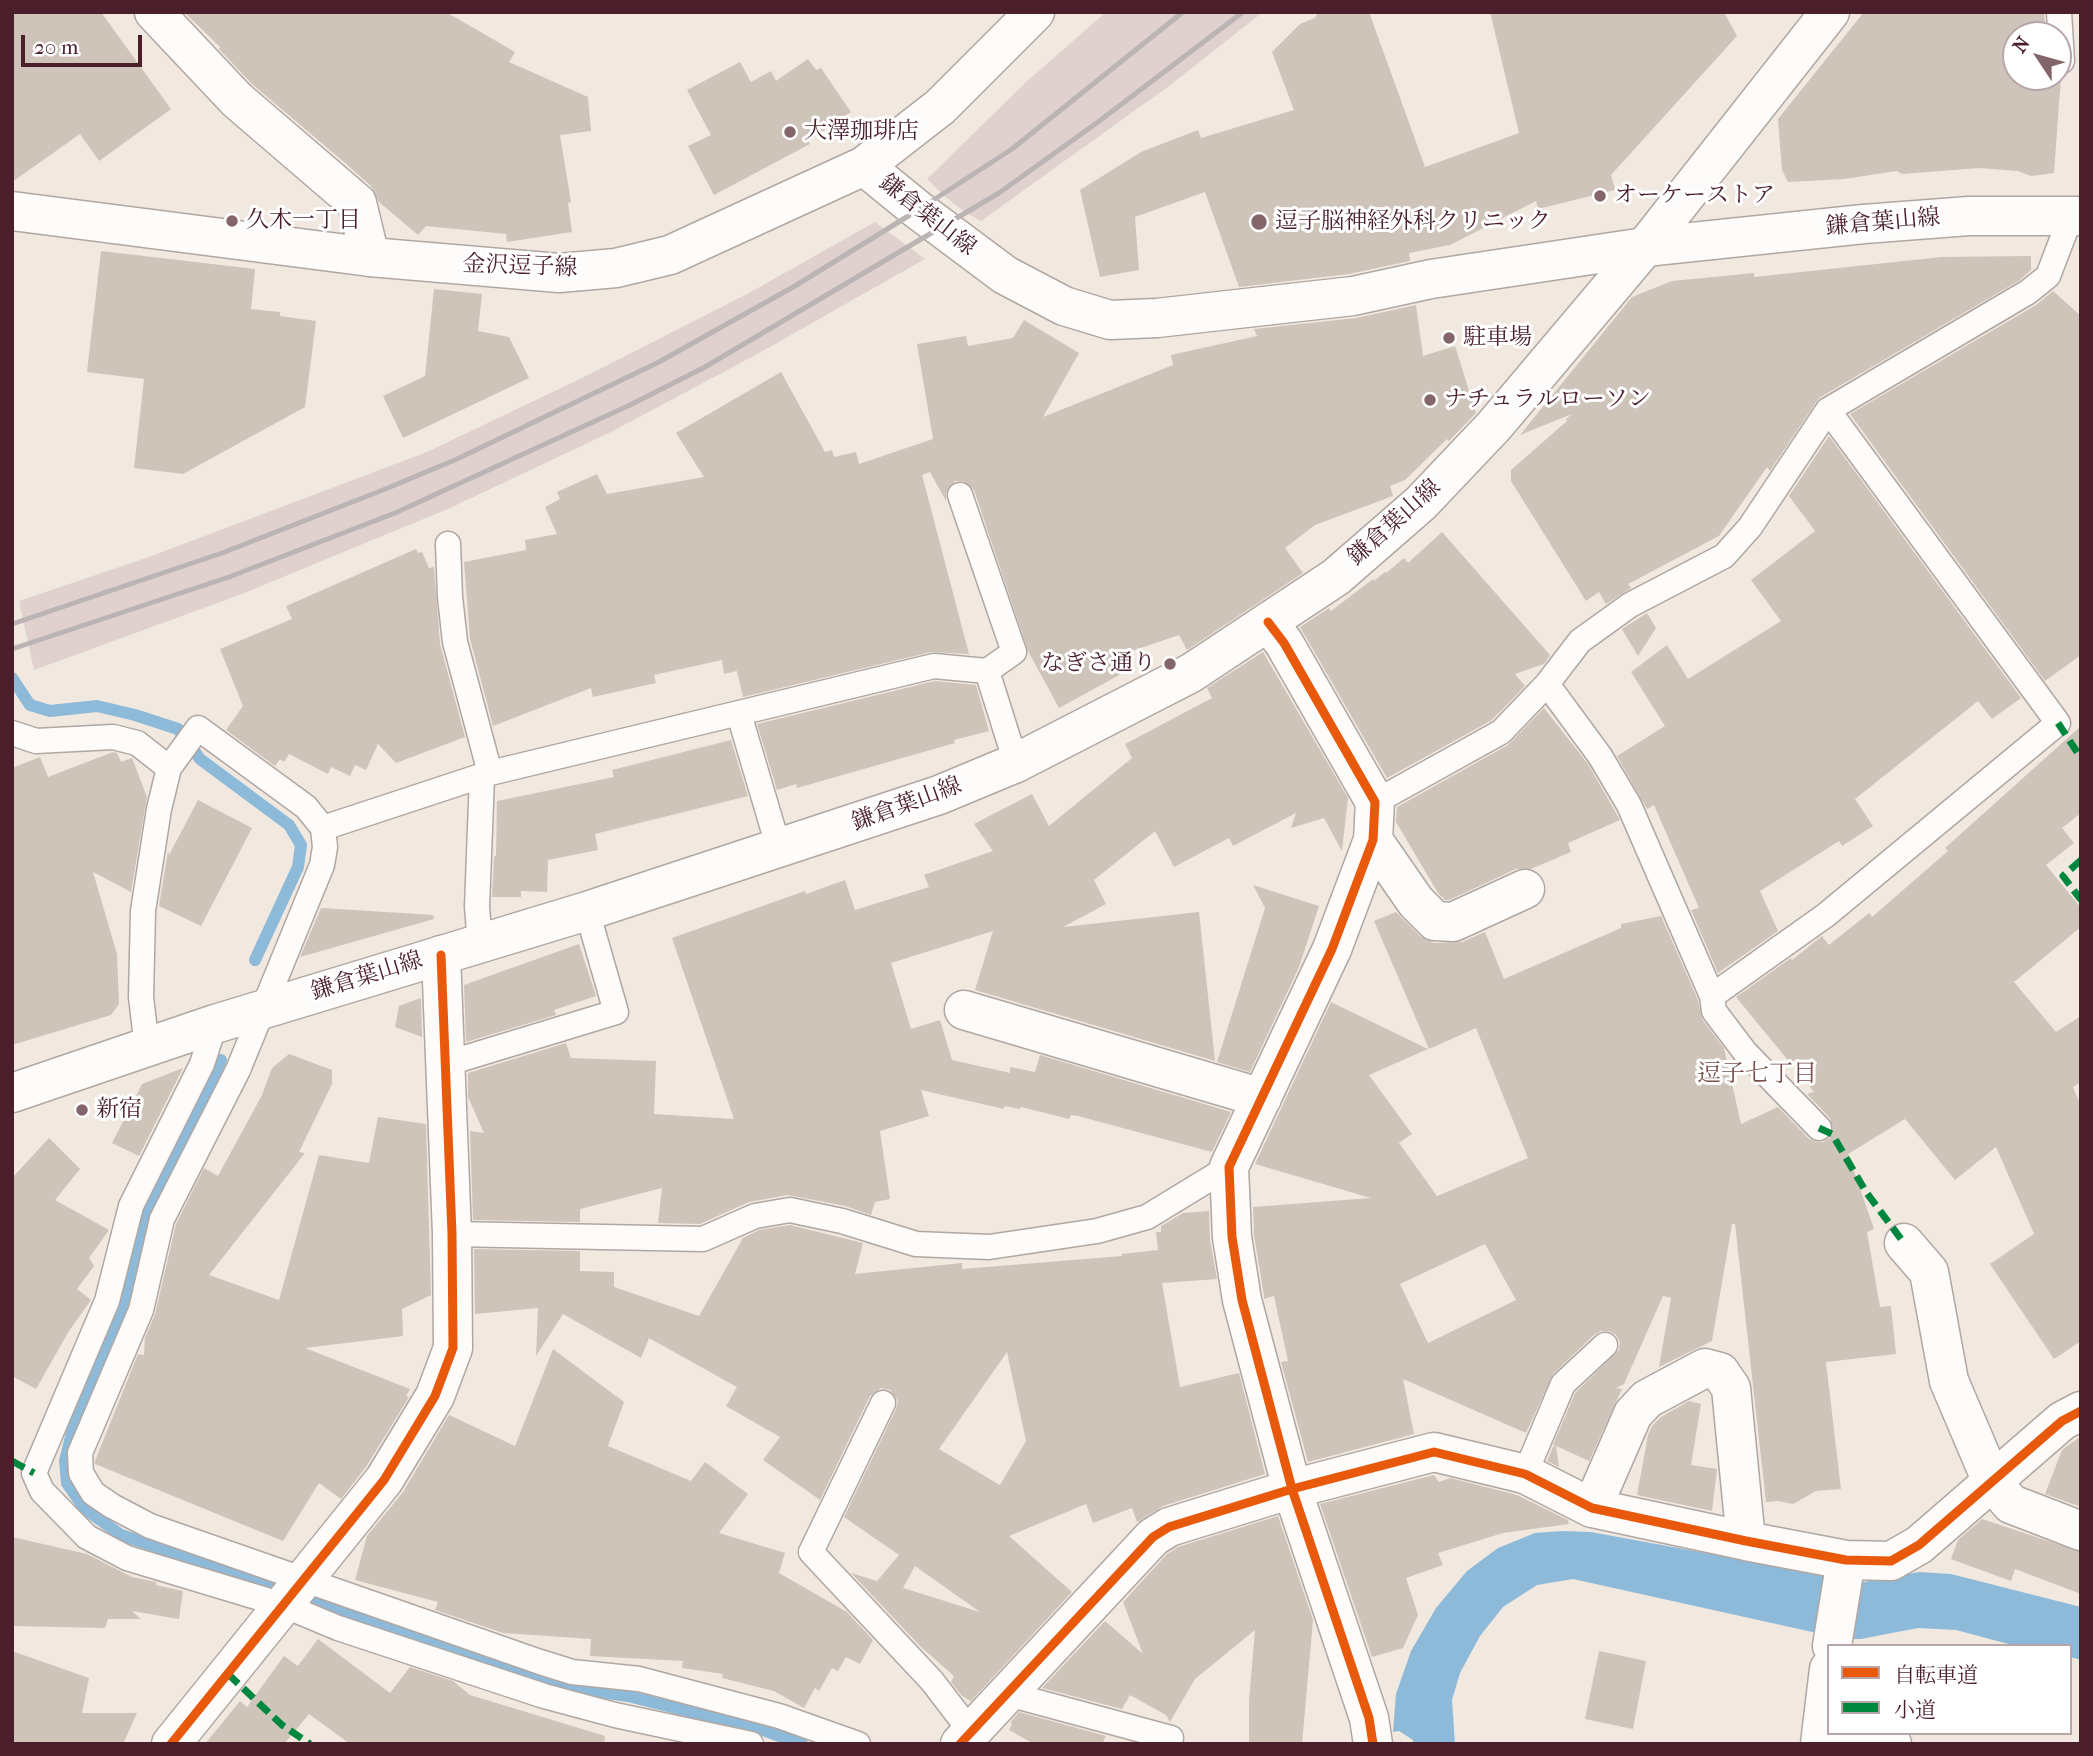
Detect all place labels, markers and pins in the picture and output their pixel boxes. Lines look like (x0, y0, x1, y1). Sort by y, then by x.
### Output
place label: 大澤珈琲店 (804, 118, 919, 146)
marker: 大澤珈琲店 (782, 124, 798, 140)
place label: オーケーストア (1614, 182, 1775, 210)
marker: オーケーストア (1592, 188, 1608, 204)
place label: 久木一丁目 (246, 207, 361, 235)
place label: 逗子脳神経外科クリニック (1275, 208, 1551, 236)
marker: 逗子脳神経外科クリニック (1249, 212, 1269, 232)
marker: 久木一丁目 (224, 213, 240, 229)
place label: 駐車場 (1463, 324, 1532, 352)
marker: 駐車場 (1441, 330, 1457, 346)
place label: ナチュラルローソン (1444, 386, 1651, 414)
marker: ナチュラルローソン (1422, 392, 1438, 408)
place label: なぎさ通り (1041, 650, 1156, 678)
marker: なぎさ通り (1162, 656, 1178, 672)
place label: 新宿 (96, 1096, 142, 1124)
marker: 新宿 (74, 1102, 90, 1118)

